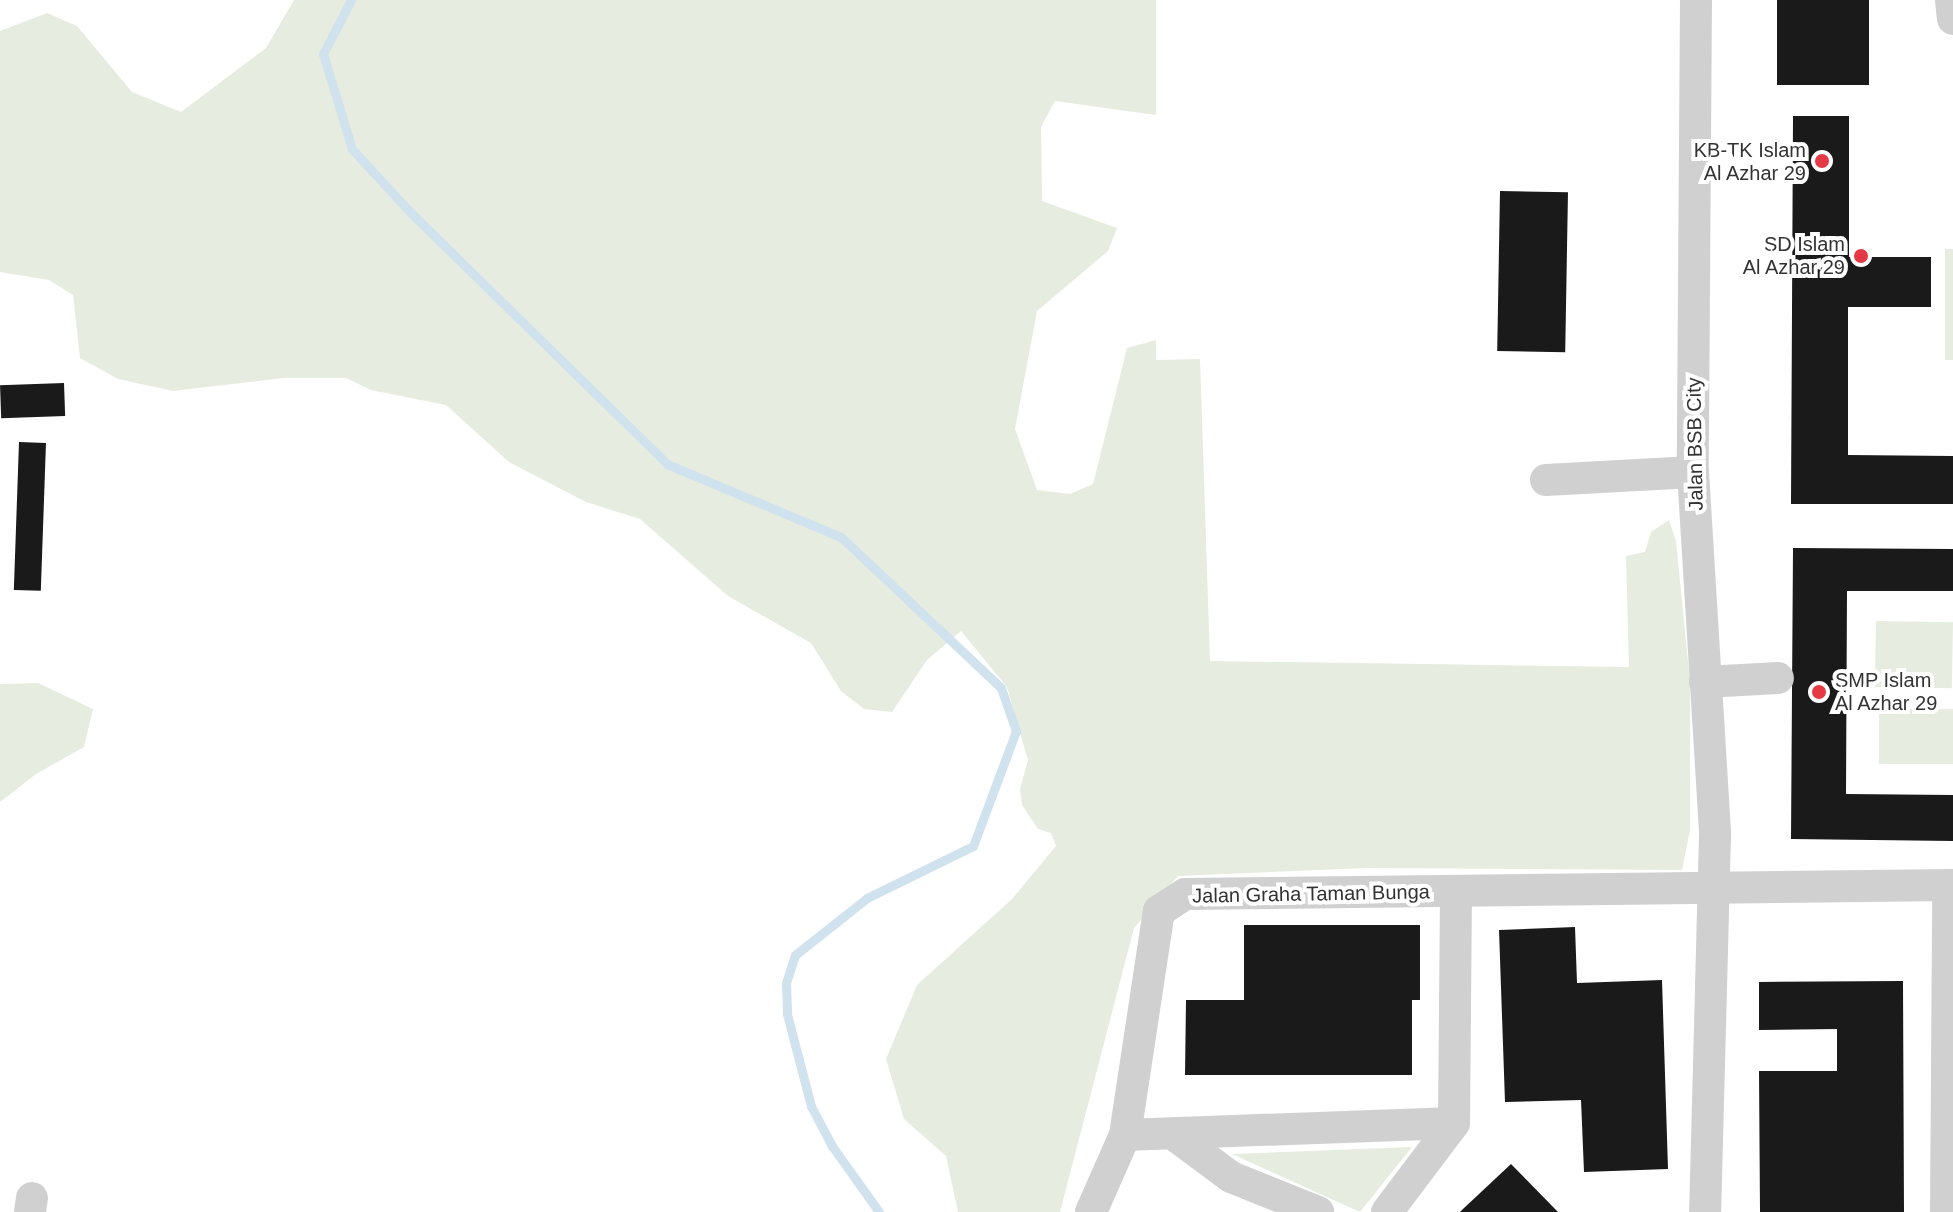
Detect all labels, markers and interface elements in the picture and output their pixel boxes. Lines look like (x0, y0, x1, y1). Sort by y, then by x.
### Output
place label: KB-TK Islam Al Azhar 29 (1694, 138, 1806, 185)
marker: KB-TK Islam Al Azhar 29 (1813, 152, 1831, 170)
place label: SD Islam Al Azhar 29 (1742, 232, 1845, 279)
marker: SD Islam Al Azhar 29 (1852, 247, 1870, 265)
street label: Jalan BSB City (1682, 377, 1708, 511)
place label: SMP Islam Al Azhar 29 (1835, 668, 1938, 715)
marker: SMP Islam Al Azhar 29 (1810, 683, 1828, 701)
street label: Jalan Graha Taman Bunga (1192, 880, 1430, 908)

